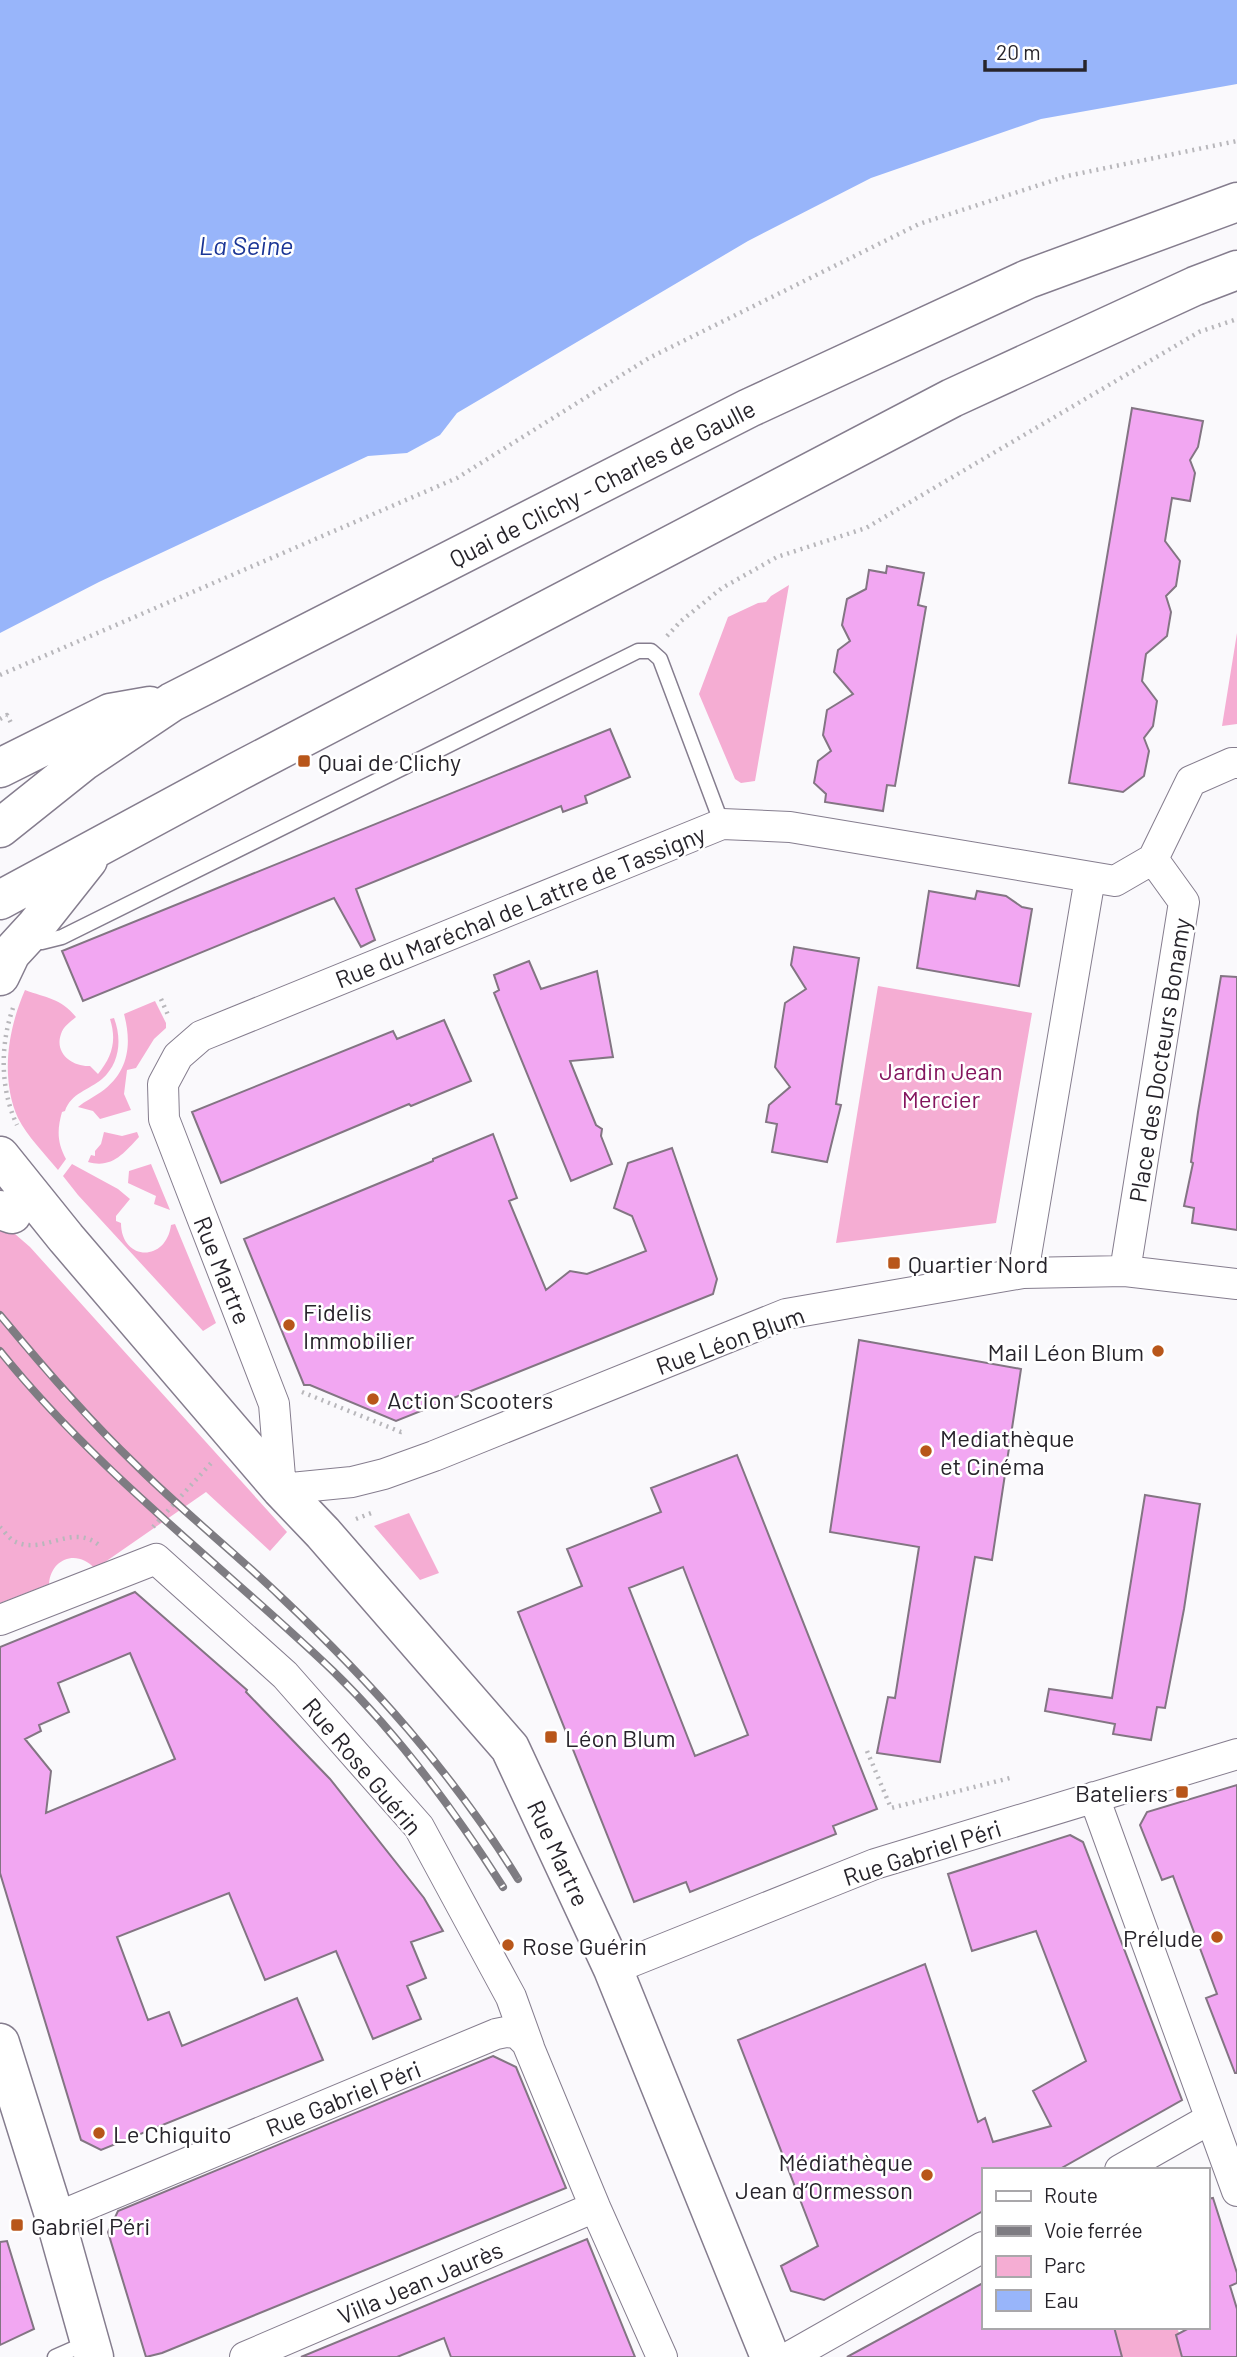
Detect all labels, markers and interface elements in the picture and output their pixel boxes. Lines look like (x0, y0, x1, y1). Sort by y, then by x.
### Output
scale bar (985, 28, 1085, 72)
text: 20 m (996, 39, 1041, 64)
water label: La Seine (199, 229, 293, 260)
street label: Quai de Clichy - Charles de Gaulle (444, 393, 760, 573)
place label: Quai de Clichy (318, 747, 461, 776)
marker: Quai de Clichy (296, 753, 312, 769)
street label: Rue du Maréchal de Lattre de Tassigny (331, 818, 709, 994)
street label: Place des Docteurs Bonamy (1122, 916, 1196, 1204)
park label: Jardin Jean Mercier (879, 1056, 1003, 1113)
street label: Rue Martre (188, 1212, 258, 1328)
place label: Quartier Nord (908, 1249, 1048, 1278)
marker: Quartier Nord (886, 1255, 902, 1271)
place label: Fidelis Immobilier (303, 1297, 414, 1354)
street label: Rue Léon Blum (652, 1300, 808, 1380)
marker: Fidelis Immobilier (281, 1317, 297, 1333)
place label: Mail Léon Blum (988, 1337, 1144, 1366)
marker: Mail Léon Blum (1150, 1343, 1166, 1359)
place label: Action Scooters (387, 1385, 553, 1414)
marker: Action Scooters (365, 1391, 381, 1407)
place label: Mediathèque et Cinéma (940, 1423, 1075, 1480)
marker: Mediathèque et Cinéma (918, 1443, 934, 1459)
street label: Rue Rose Guérin (297, 1692, 429, 1840)
place label: Léon Blum (565, 1723, 676, 1752)
marker: Léon Blum (543, 1729, 559, 1745)
place label: Bateliers (1075, 1778, 1168, 1807)
marker: Bateliers (1174, 1784, 1190, 1800)
street label: Rue Martre (522, 1795, 596, 1911)
street label: Rue Gabriel Péri (839, 1813, 1005, 1891)
place label: Prélude (1123, 1923, 1203, 1952)
marker: Prélude (1209, 1929, 1225, 1945)
place label: Rose Guérin (522, 1931, 647, 1960)
marker: Rose Guérin (500, 1937, 516, 1953)
street label: Rue Gabriel Péri (261, 2054, 425, 2142)
place label: Le Chiquito (113, 2119, 232, 2148)
marker: Le Chiquito (91, 2125, 107, 2141)
place label: Médiathèque Jean d’Ormesson (735, 2147, 913, 2204)
marker: Médiathèque Jean d’Ormesson (919, 2167, 935, 2183)
legend (982, 2168, 1209, 2329)
text: Route (1044, 2182, 1098, 2207)
place label: Gabriel Péri (31, 2211, 150, 2240)
marker: Gabriel Péri (9, 2217, 25, 2233)
text: Voie ferrée (1044, 2217, 1143, 2242)
street label: Villa Jean Jaurès (333, 2234, 507, 2330)
text: Parc (1044, 2252, 1086, 2277)
text: Eau (1044, 2287, 1079, 2312)

